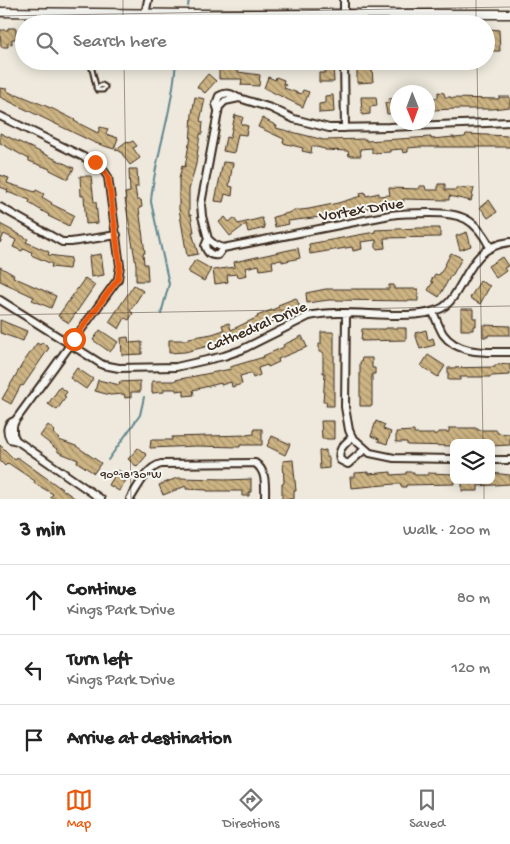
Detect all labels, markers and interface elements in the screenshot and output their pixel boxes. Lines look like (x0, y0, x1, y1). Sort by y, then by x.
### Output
search box (15, 15, 495, 70)
icon: search (33, 29, 61, 57)
text: Search here (73, 31, 167, 54)
north arrow (390, 85, 435, 130)
route end (84, 151, 107, 174)
street label: Vortex Drive (317, 195, 406, 228)
street label: Cathedral Drive (204, 298, 311, 358)
route start (63, 328, 86, 351)
map controls (450, 439, 495, 484)
button: layers (450, 439, 495, 484)
text: 90°18'30"W (100, 469, 161, 483)
text: 3 min (20, 519, 65, 544)
text: Walk · 200 m (403, 522, 490, 541)
text: Continue (67, 579, 136, 602)
icon: ahead (20, 586, 48, 614)
text: 80 m (457, 590, 490, 609)
text: Kings Park Drive (67, 602, 175, 621)
text: Turn left (67, 649, 131, 672)
icon: left (20, 656, 48, 684)
text: 120 m (451, 660, 490, 679)
text: Kings Park Drive (67, 672, 175, 691)
icon: arrive (20, 726, 48, 754)
text: Arrive at destination (67, 728, 231, 751)
tab: Map (65, 786, 93, 833)
tab: Directions (223, 786, 280, 833)
tab: Saved (409, 786, 445, 833)

